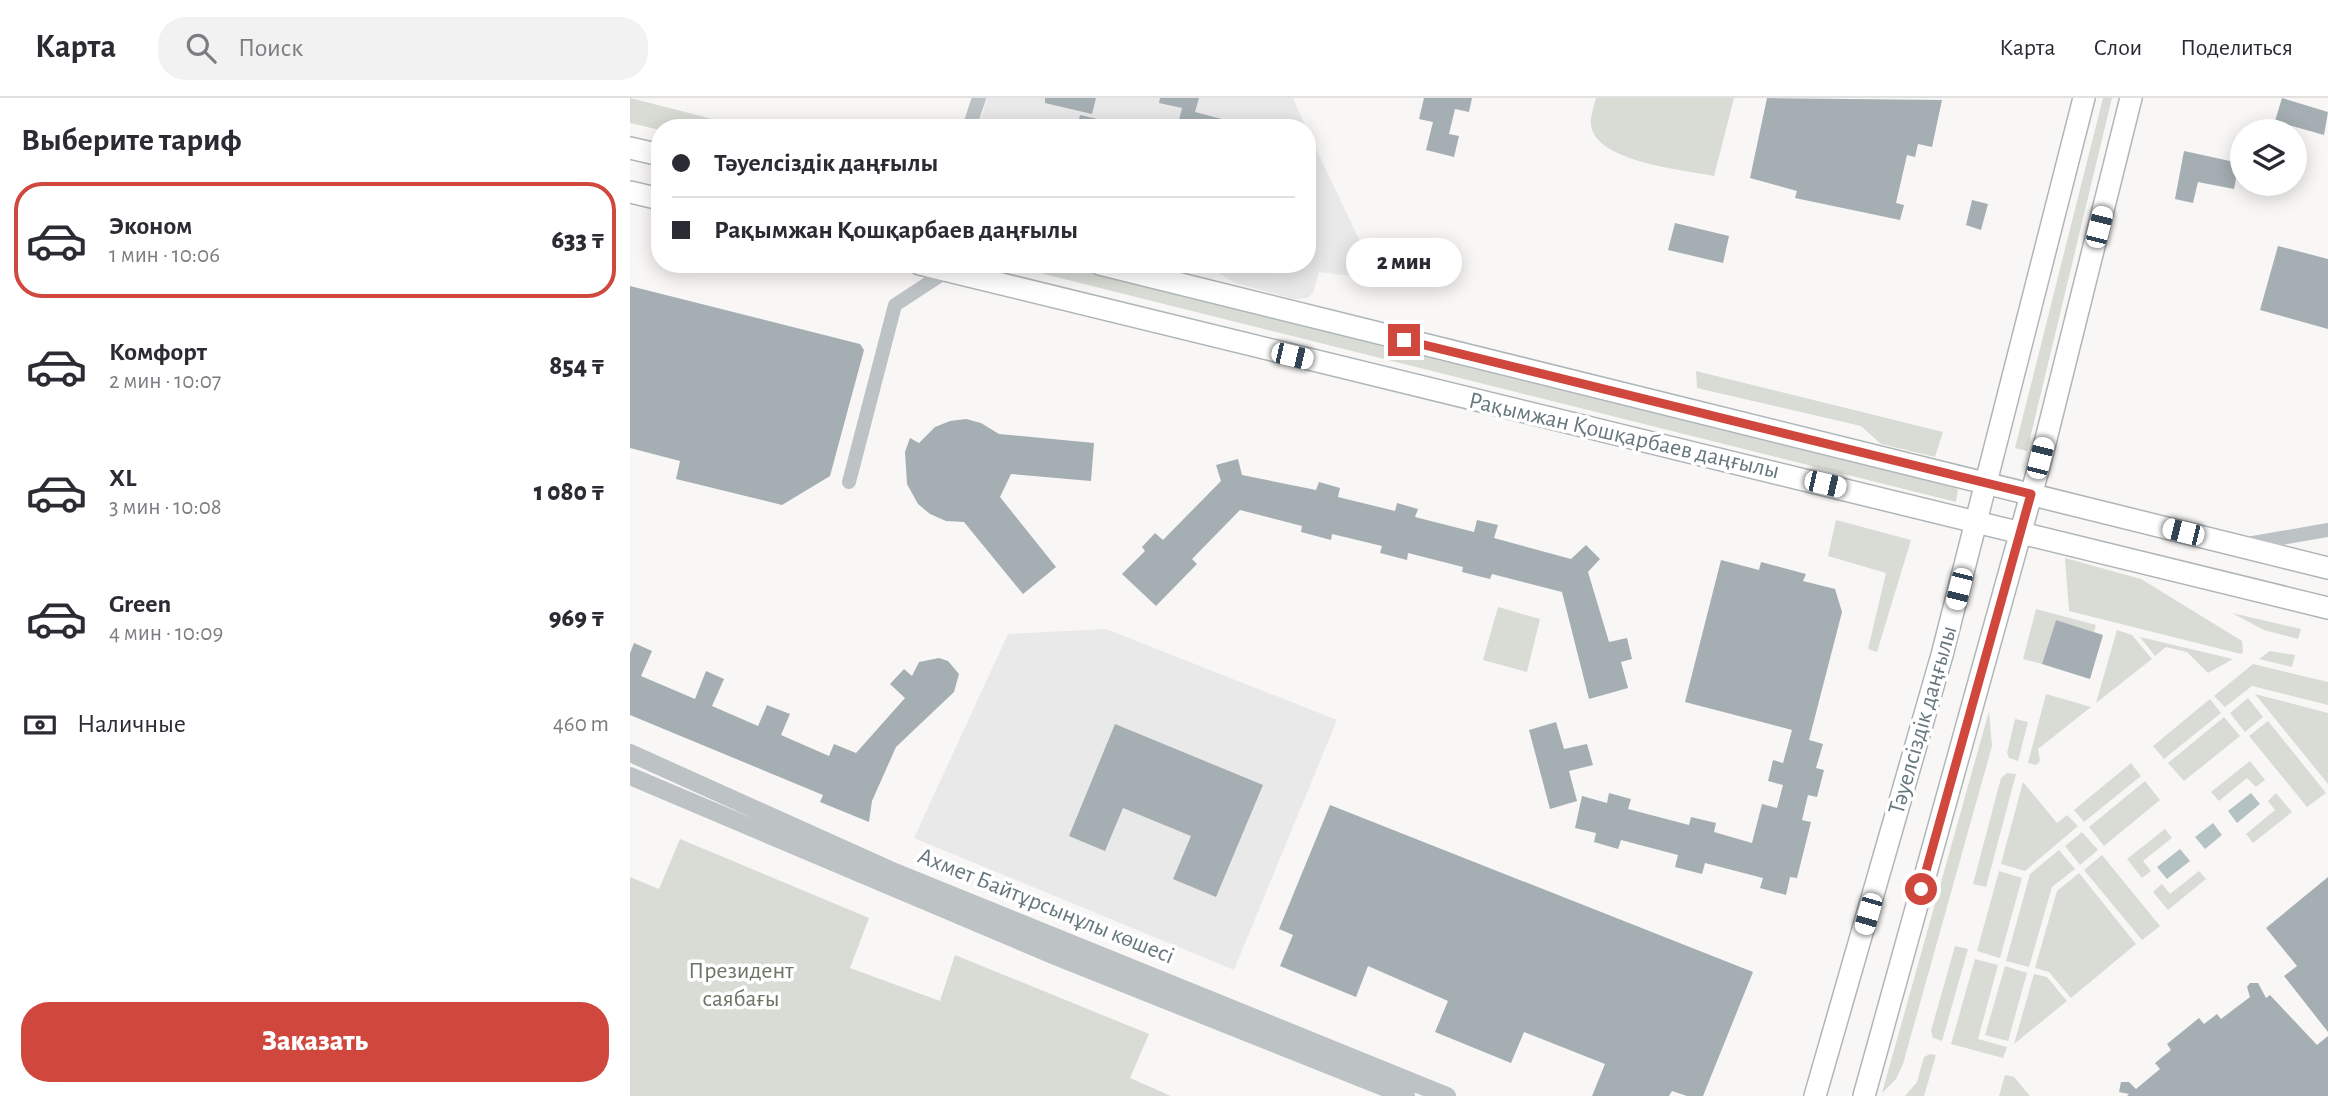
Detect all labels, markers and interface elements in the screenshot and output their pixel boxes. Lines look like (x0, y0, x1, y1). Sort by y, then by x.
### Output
search box (158, 17, 648, 80)
icon: search (182, 29, 220, 67)
text: Карта (35, 31, 116, 64)
text: Поиск (238, 35, 303, 61)
text: Карта (1999, 36, 2055, 60)
text: Слои (2093, 36, 2142, 60)
text: Поделиться (2180, 36, 2293, 60)
map controls (2230, 119, 2307, 196)
button: layers (2230, 119, 2307, 196)
text: Выберите тариф (21, 124, 242, 156)
text: Тәуелсіздік даңғылы (714, 150, 938, 176)
car (2084, 204, 2115, 250)
icon: car (25, 209, 88, 272)
text: Эконом (109, 213, 192, 239)
text: Рақымжан Қошқарбаев даңғылы (714, 217, 1078, 243)
text: 633 ₸ (551, 227, 605, 253)
callout: 2 мин (1346, 238, 1462, 288)
text: 1 мин · 10:06 (109, 244, 220, 267)
text: 2 мин (1377, 251, 1431, 274)
route end (1388, 324, 1420, 356)
icon: car (25, 335, 88, 398)
text: Комфорт (109, 339, 207, 365)
car (1270, 341, 1315, 371)
text: 854 ₸ (549, 353, 605, 379)
text: 2 мин · 10:07 (109, 370, 221, 393)
street label: Рақымжан Қошқарбаев даңғылы (1466, 389, 1782, 483)
car (2025, 435, 2056, 481)
icon: car (25, 461, 88, 524)
text: XL (109, 465, 136, 491)
car (1803, 469, 1848, 499)
text: 1 080 ₸ (534, 479, 605, 505)
text: 3 мин · 10:08 (109, 496, 222, 519)
car (2161, 517, 2206, 547)
car (1944, 566, 1975, 612)
icon: car (25, 587, 88, 650)
text: Green (109, 591, 171, 617)
text: 969 ₸ (549, 605, 605, 631)
text: 4 мин · 10:09 (109, 622, 223, 645)
street label: Тәуелсіздік даңғылы (1885, 623, 1961, 817)
icon: cash (21, 706, 59, 744)
text: Наличные (77, 711, 186, 737)
text: 460 m (553, 713, 609, 736)
street label: Ахмет Байтұрсынұлы көшесі (914, 844, 1178, 968)
route start (1905, 873, 1937, 905)
car (1853, 891, 1884, 937)
park label: Президент саябағы (688, 959, 794, 1011)
button: Заказать (21, 1002, 609, 1082)

